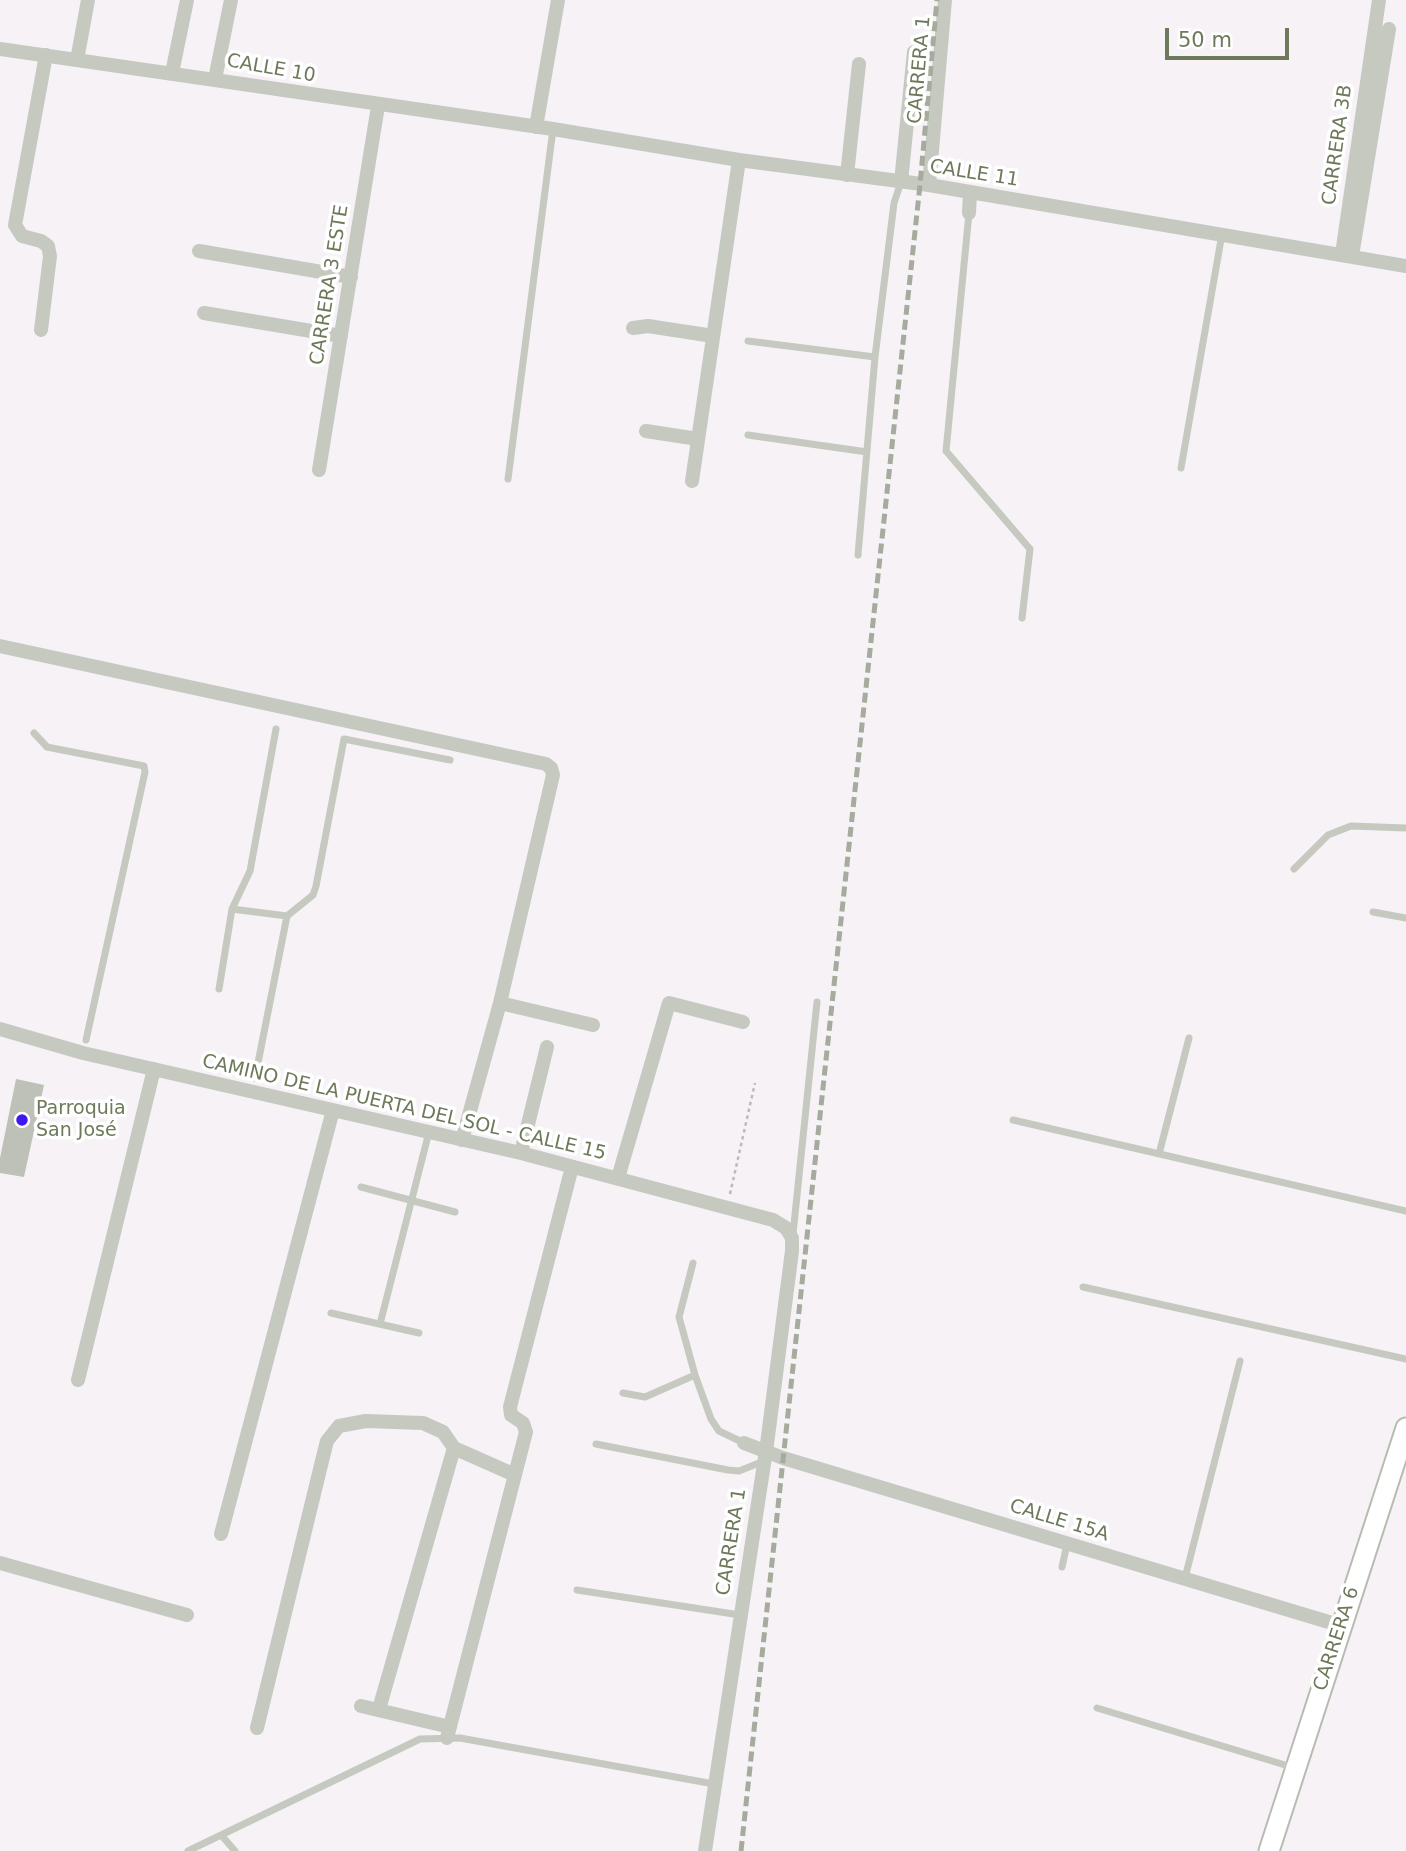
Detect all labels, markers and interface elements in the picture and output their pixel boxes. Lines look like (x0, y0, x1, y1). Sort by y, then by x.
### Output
scale bar (1168, 14, 1292, 58)
street label: CARRERA 1 (904, 15, 936, 125)
text: 50 m (1178, 28, 1232, 52)
street label: CALLE 10 (225, 50, 317, 88)
street label: CARRERA 3B (1318, 83, 1358, 207)
street label: CALLE 11 (928, 156, 1020, 192)
street label: CARRERA 3 ESTE (306, 203, 354, 367)
street label: CAMINO DE LA PUERTA DEL SOL - CALLE 15 (200, 1050, 608, 1166)
place label: Parroquia San José (36, 1098, 126, 1142)
marker: Parroquia San José (14, 1112, 30, 1128)
street label: CARRERA 1 (712, 1487, 752, 1597)
street label: CALLE 15A (1007, 1495, 1111, 1547)
street label: CARRERA 6 (1309, 1584, 1365, 1694)

